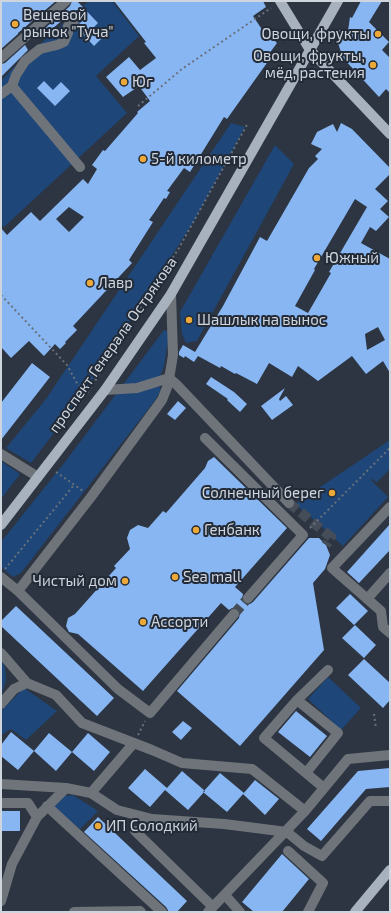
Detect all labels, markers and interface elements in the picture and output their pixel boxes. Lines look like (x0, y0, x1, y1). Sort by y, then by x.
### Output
place label: Вещевой рынок "Туча" (23, 6, 114, 41)
marker: Вещевой рынок "Туча" (10, 19, 20, 29)
place label: Овощи, фрукты (261, 25, 370, 43)
marker: Овощи, фрукты (373, 29, 383, 39)
place label: Овощи, фрукты, мёд, растения (253, 47, 365, 82)
marker: Овощи, фрукты, мёд, растения (368, 60, 378, 70)
place label: Юг (132, 73, 153, 91)
marker: Юг (119, 77, 129, 87)
place label: 5-й километр (151, 150, 247, 168)
marker: 5-й километр (138, 154, 148, 164)
place label: Южный (325, 249, 379, 267)
street label: проспект Генерала Острякова (45, 253, 181, 437)
marker: Южный (312, 253, 322, 263)
place label: Лавр (98, 274, 133, 292)
marker: Лавр (85, 278, 95, 288)
place label: Шашлык на вынос (197, 311, 326, 329)
marker: Шашлык на вынос (184, 315, 194, 325)
place label: Солнечный берег (202, 484, 324, 502)
marker: Солнечный берег (327, 488, 337, 498)
place label: Генбанк (204, 521, 260, 539)
marker: Генбанк (191, 525, 201, 535)
place label: Sea mall (183, 568, 241, 586)
place label: Чистый дом (33, 572, 117, 590)
marker: Sea mall (170, 572, 180, 582)
marker: Чистый дом (120, 576, 130, 586)
place label: Ассорти (151, 613, 208, 631)
marker: Ассорти (138, 617, 148, 627)
place label: ИП Солодкий (106, 817, 198, 835)
marker: ИП Солодкий (93, 821, 103, 831)

